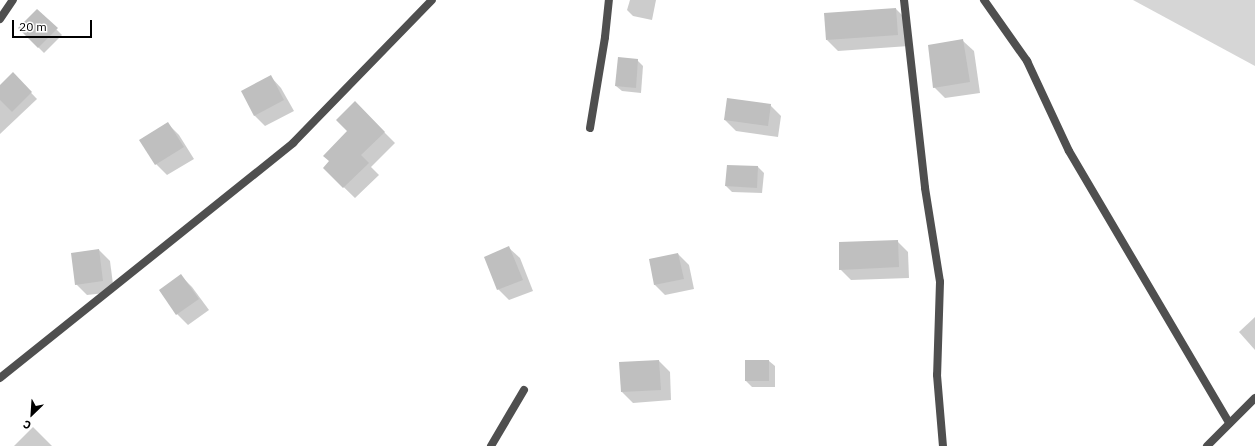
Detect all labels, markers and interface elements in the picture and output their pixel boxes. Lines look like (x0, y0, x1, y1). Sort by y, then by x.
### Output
scale bar (14, 12, 94, 38)
text: 20 m (19, 19, 47, 34)
north arrow (12, 394, 52, 434)
text: С (21, 417, 33, 433)

